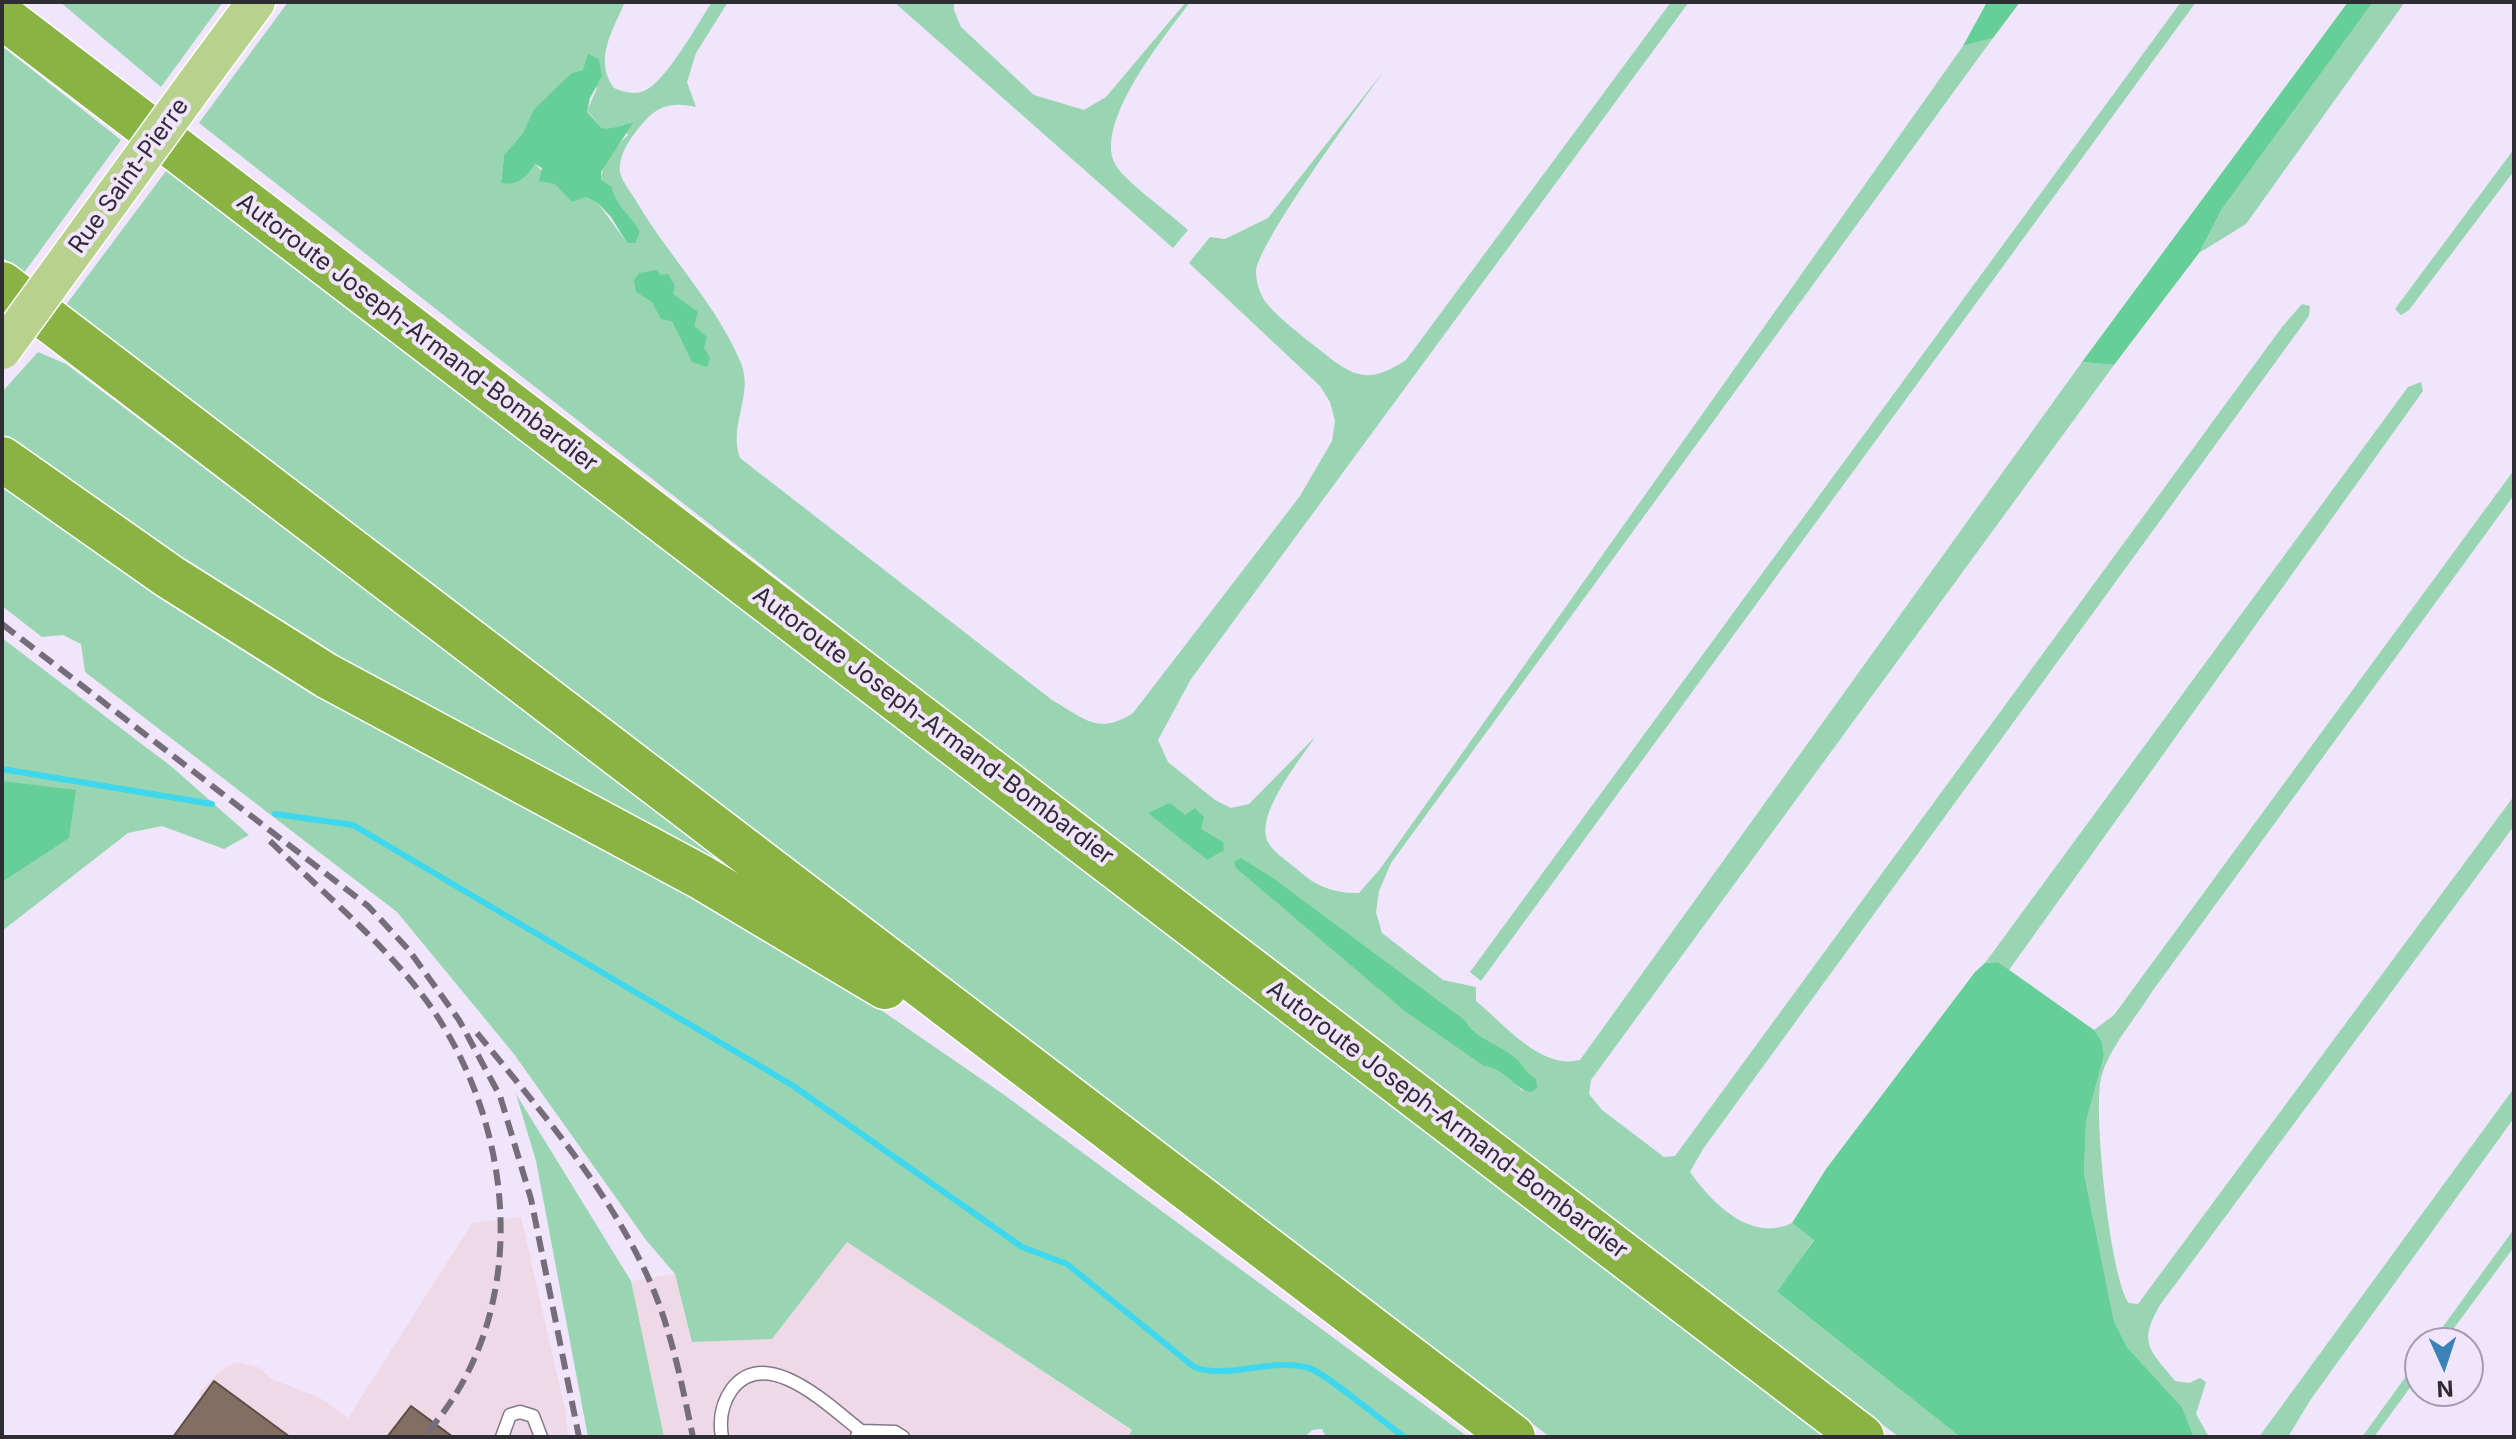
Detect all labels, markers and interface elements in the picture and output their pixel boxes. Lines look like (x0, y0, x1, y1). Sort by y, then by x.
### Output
street label: Rue Saint-Pierre (63, 93, 195, 259)
street label: Autoroute Joseph-Armand-Bombardier (231, 188, 603, 478)
street label: Autoroute Joseph-Armand-Bombardier (747, 581, 1119, 871)
street label: Autoroute Joseph-Armand-Bombardier (1261, 975, 1633, 1265)
north arrow (2404, 1327, 2484, 1407)
text: N (2436, 1376, 2454, 1402)

